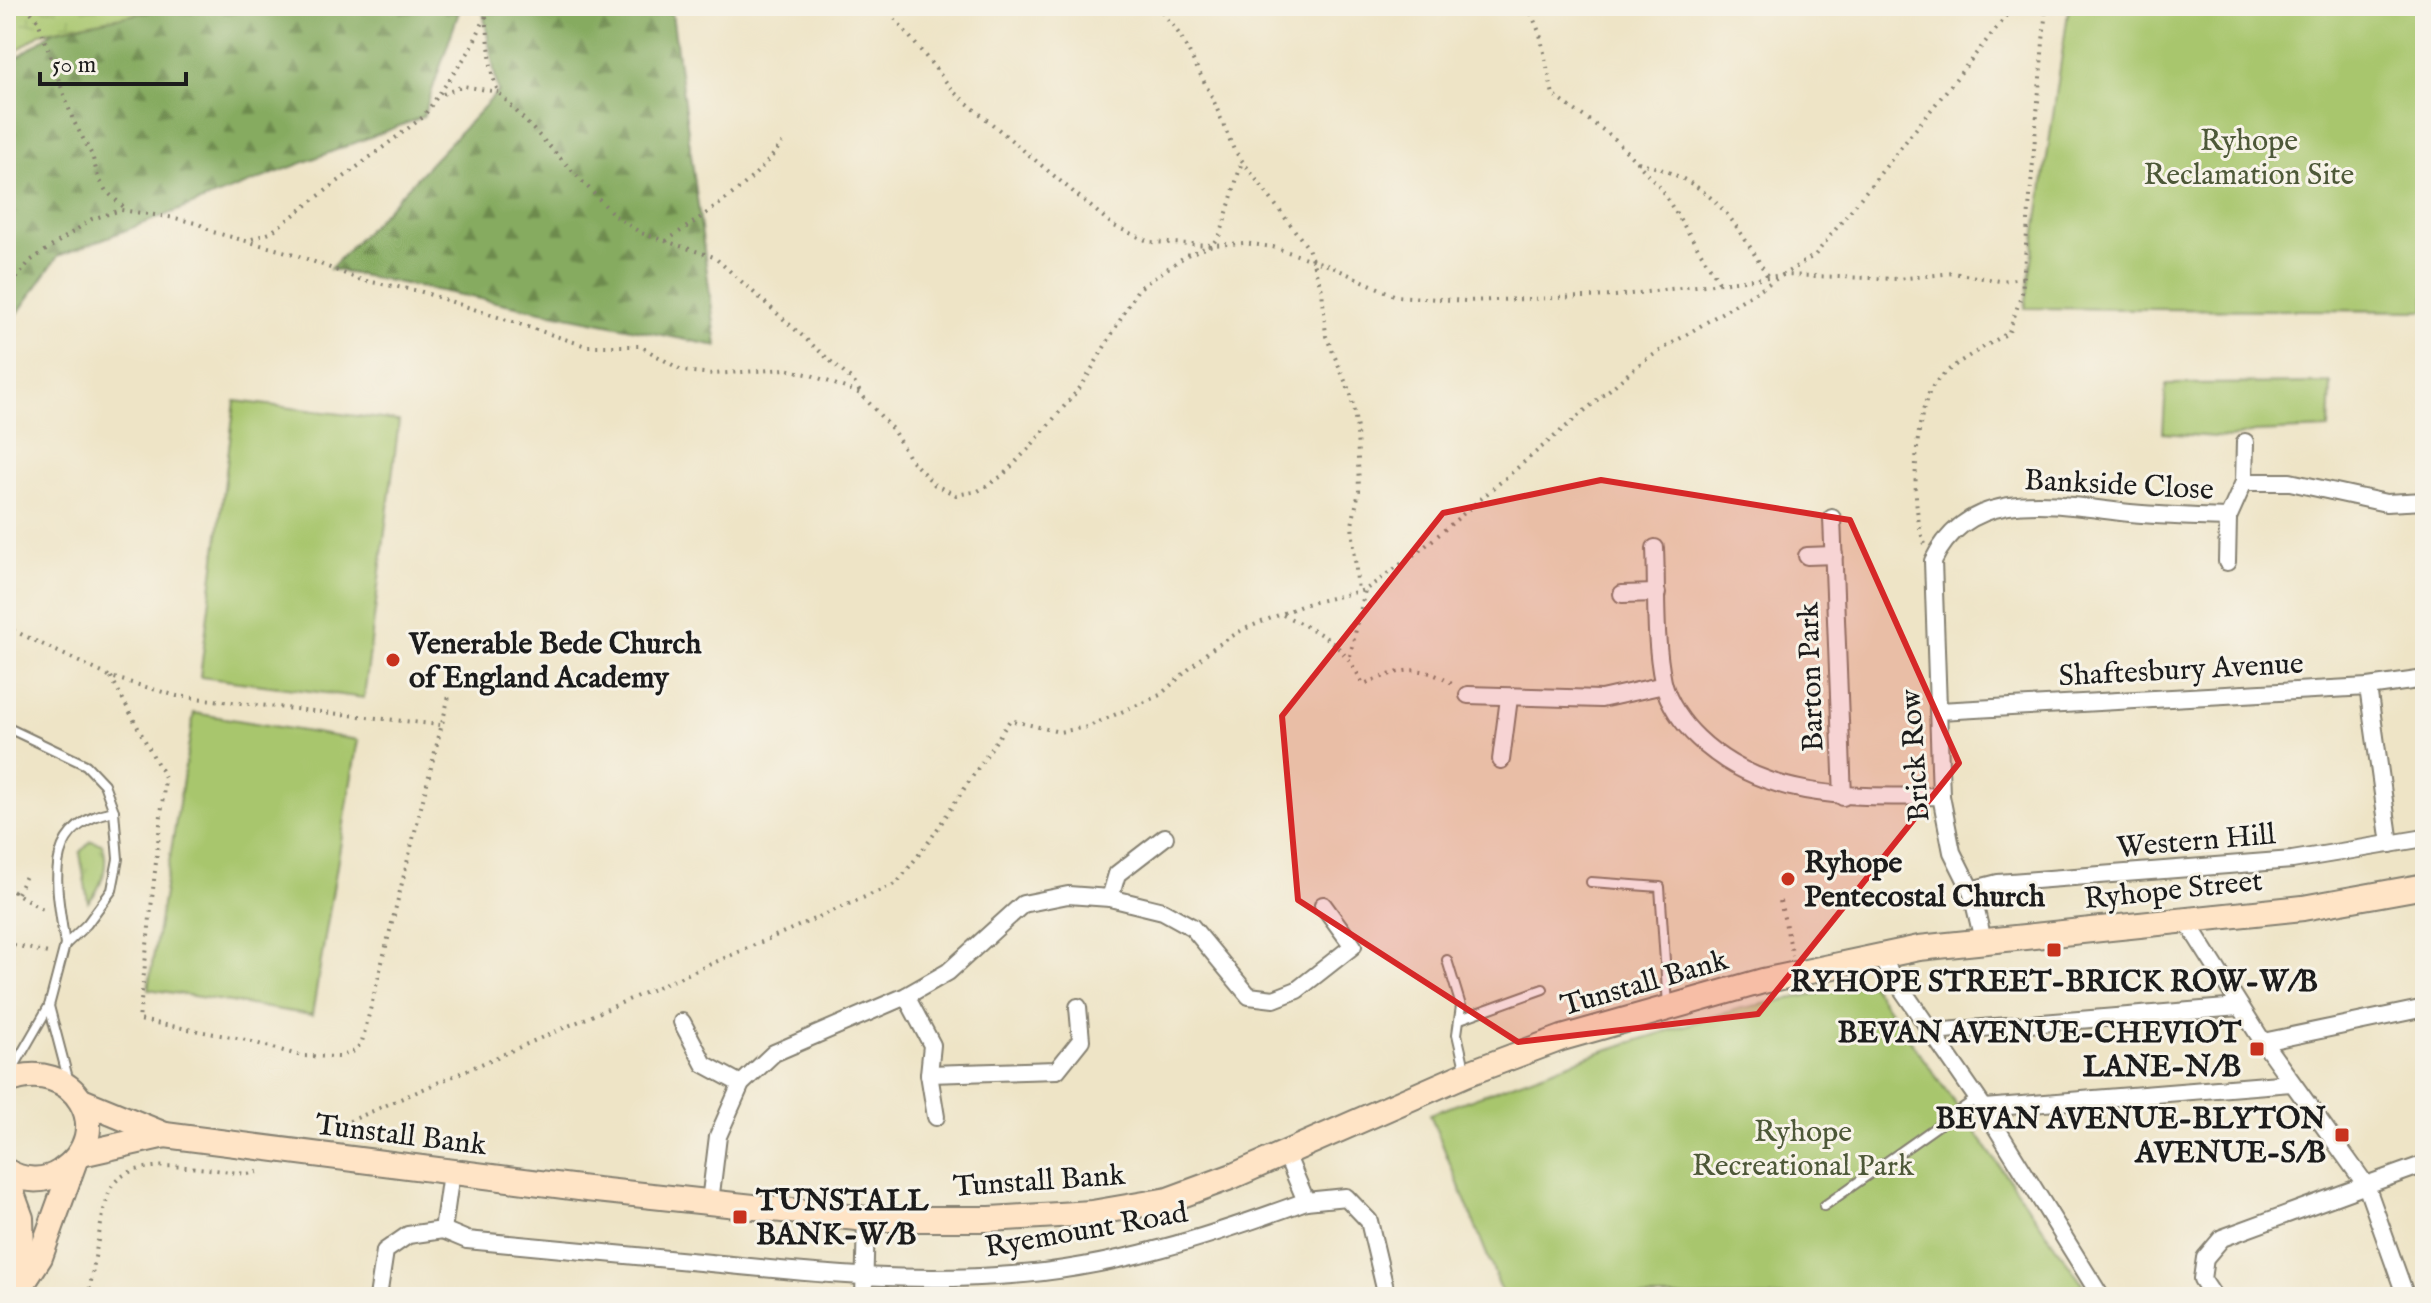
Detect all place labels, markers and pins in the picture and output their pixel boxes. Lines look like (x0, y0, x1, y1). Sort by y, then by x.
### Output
place label: Venerable Bede Church of England Academy (408, 626, 702, 698)
marker: Venerable Bede Church of England Academy (384, 651, 402, 669)
place label: Ryhope Pentecostal Church (1804, 845, 2046, 917)
marker: Ryhope Pentecostal Church (1779, 870, 1797, 888)
marker: RYHOPE STREET-BRICK ROW-W/B (2045, 941, 2063, 959)
place label: RYHOPE STREET-BRICK ROW-W/B (1790, 964, 2318, 1002)
place label: BEVAN AVENUE-CHEVIOT LANE-N/B (1838, 1015, 2242, 1087)
marker: BEVAN AVENUE-CHEVIOT LANE-N/B (2248, 1040, 2266, 1058)
place label: BEVAN AVENUE-BLYTON AVENUE-S/B (1935, 1101, 2326, 1173)
marker: BEVAN AVENUE-BLYTON AVENUE-S/B (2333, 1126, 2351, 1144)
place label: TUNSTALL BANK-W/B (755, 1183, 929, 1255)
marker: TUNSTALL BANK-W/B (731, 1208, 749, 1226)

